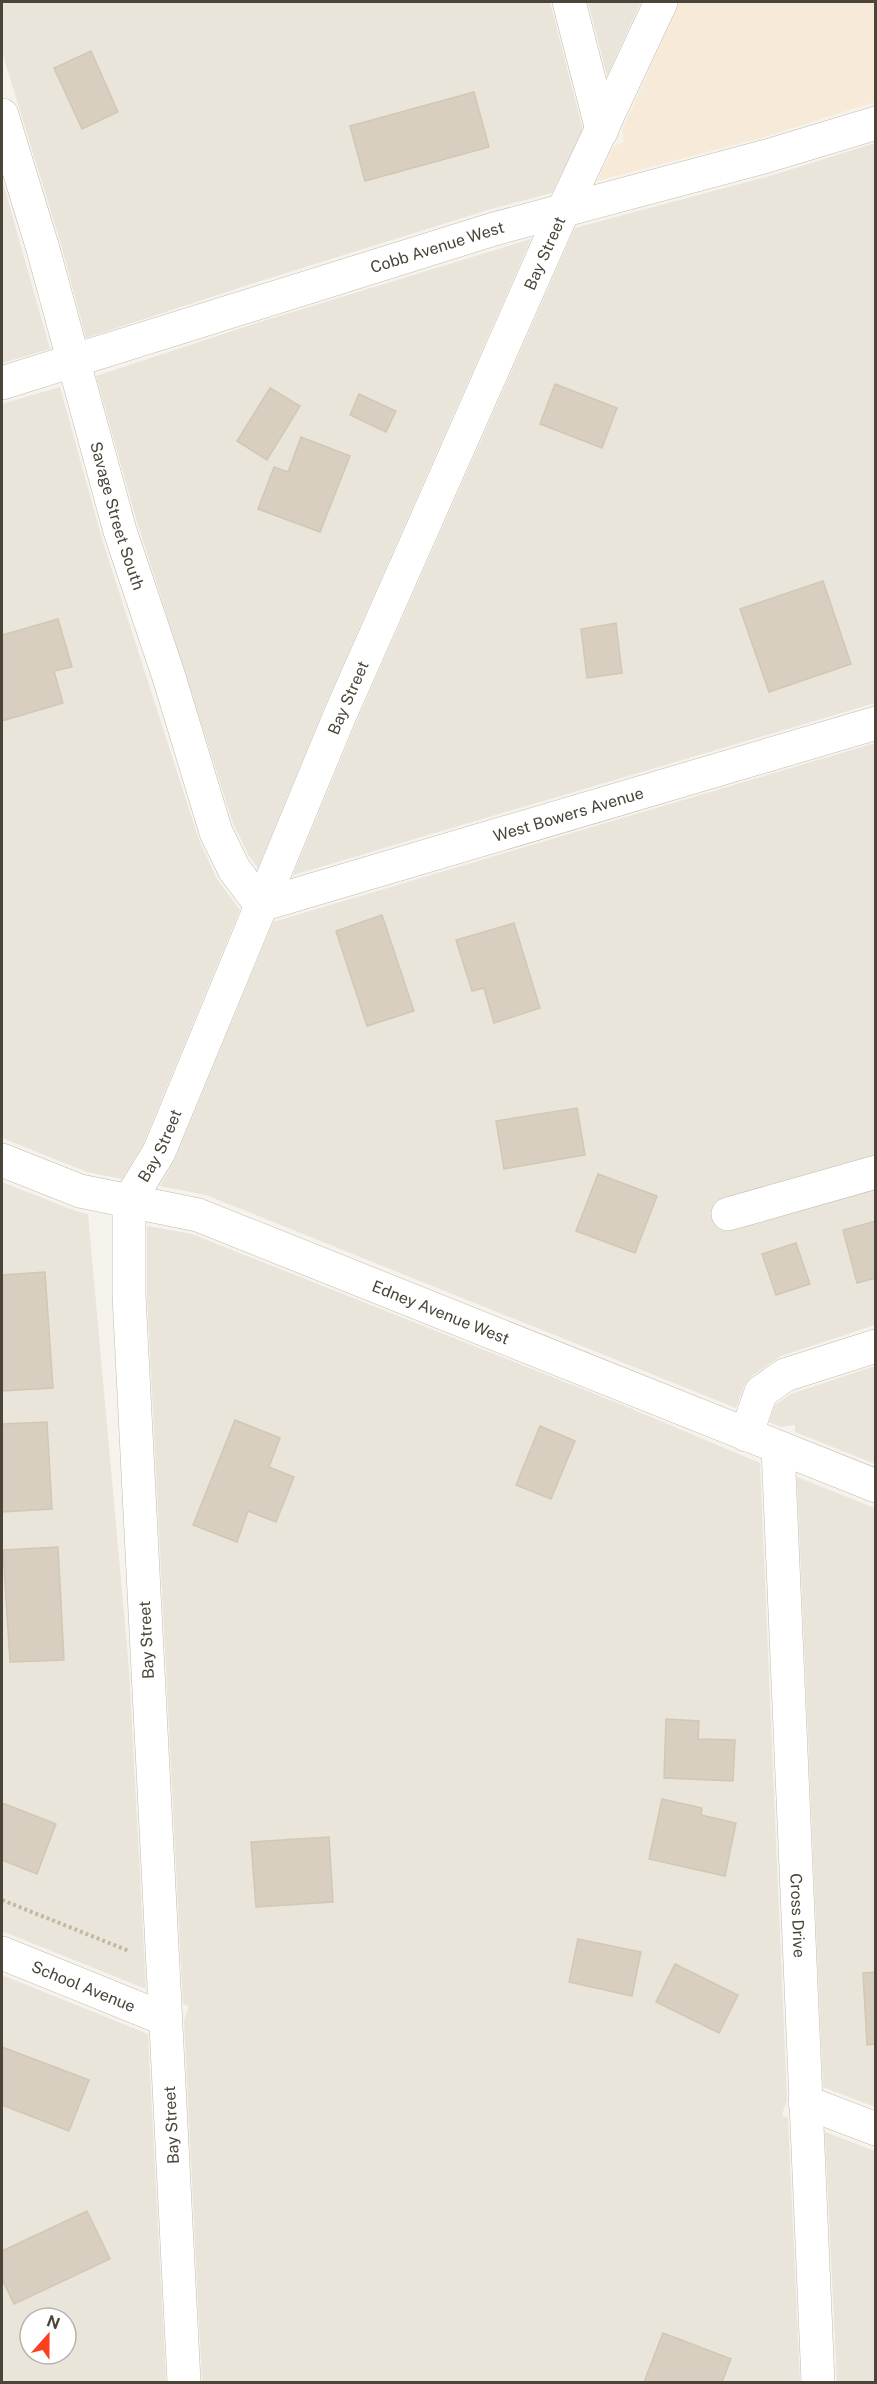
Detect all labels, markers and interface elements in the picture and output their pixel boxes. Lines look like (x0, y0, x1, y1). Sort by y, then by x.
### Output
street label: Bay Street (520, 213, 569, 293)
street label: Cobb Avenue West (368, 218, 506, 277)
street label: Savage Street South (86, 440, 148, 592)
street label: Bay Street (324, 658, 373, 737)
street label: West Bowers Avenue (491, 783, 646, 846)
street label: Bay Street (134, 1107, 186, 1185)
street label: Edney Avenue West (369, 1277, 512, 1349)
street label: Bay Street (135, 1600, 158, 1680)
street label: Cross Drive (786, 1873, 809, 1958)
street label: School Avenue (29, 1957, 138, 2016)
street label: Bay Street (160, 2085, 183, 2165)
north arrow (18, 2306, 78, 2366)
text: N (44, 2311, 62, 2334)

